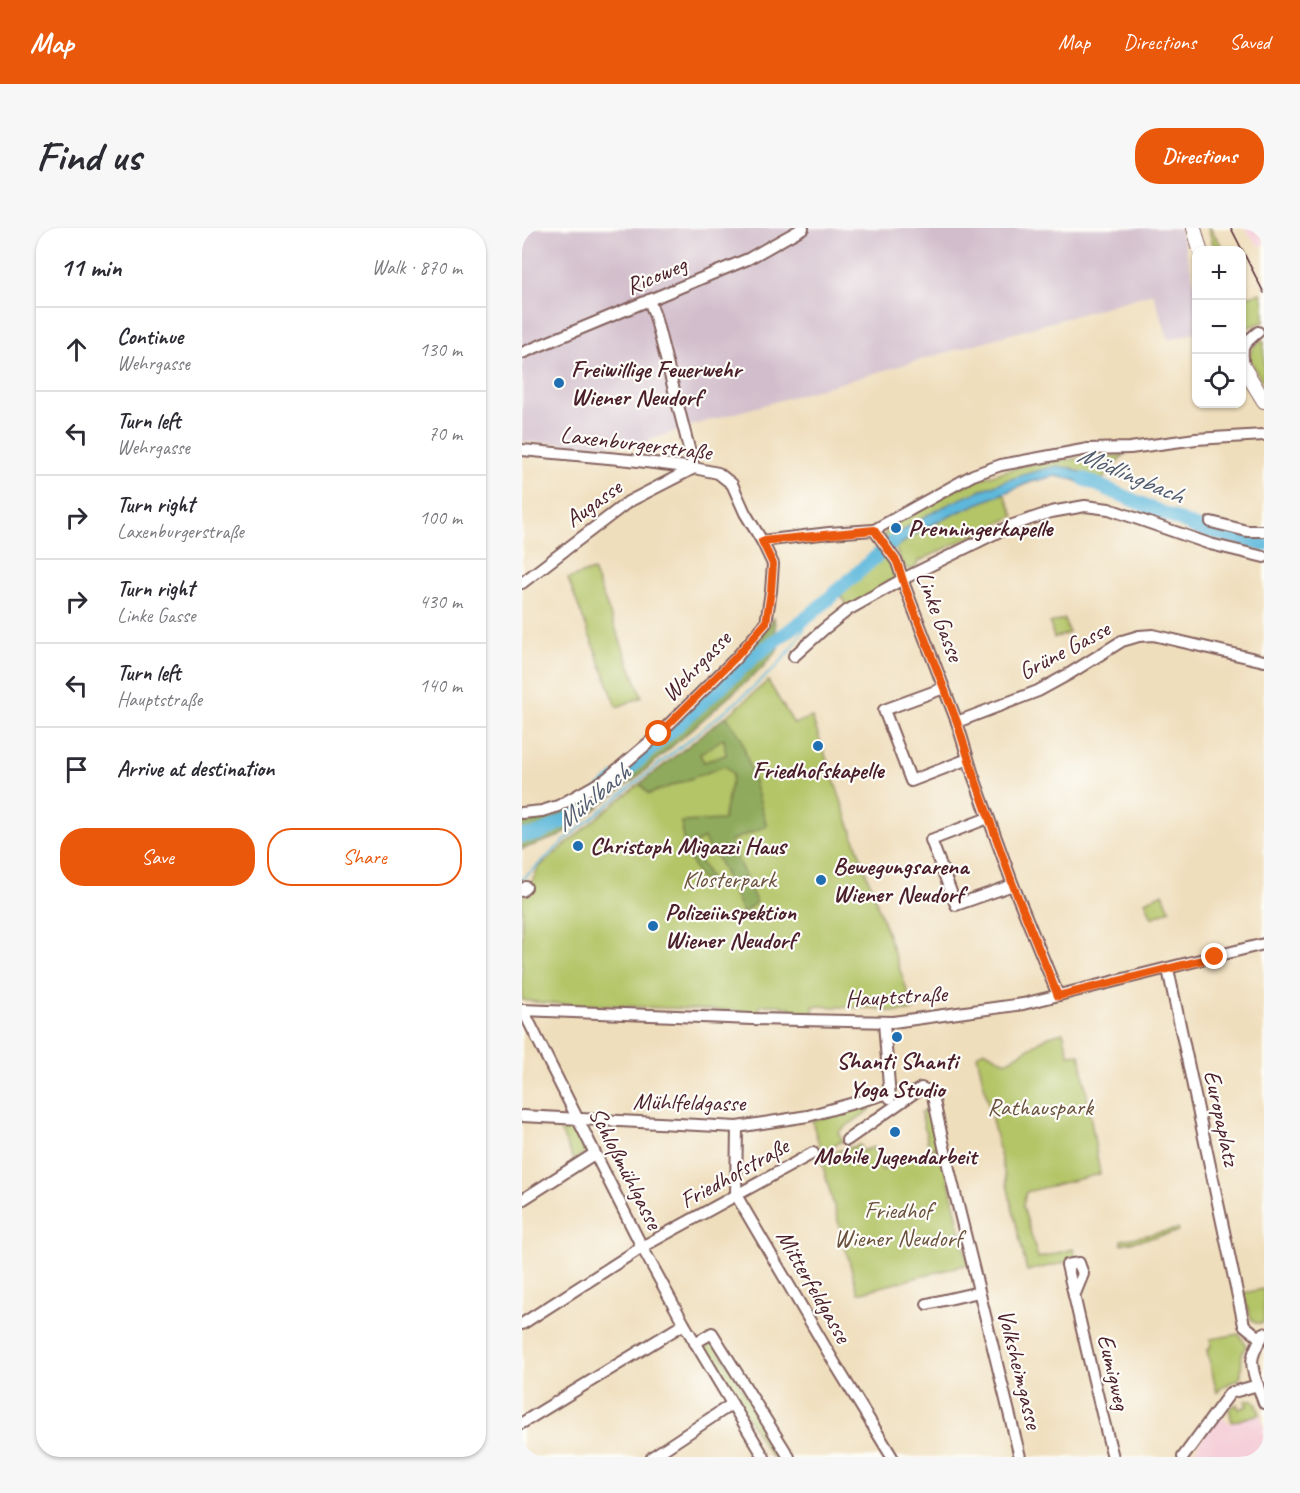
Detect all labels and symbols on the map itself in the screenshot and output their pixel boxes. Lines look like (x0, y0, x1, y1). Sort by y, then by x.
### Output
street label: Ricoweg (621, 248, 692, 301)
place label: Freiwillige Feuerwehr Wiener Neudorf (571, 354, 743, 412)
marker: Freiwillige Feuerwehr Wiener Neudorf (552, 376, 566, 390)
street label: Laxenburgerstraße (559, 419, 716, 467)
water label: Mödlingbach (1073, 437, 1190, 512)
street label: Augasse (559, 471, 629, 534)
place label: Prenningerkapelle (908, 513, 1054, 543)
marker: Prenningerkapelle (889, 521, 903, 535)
street label: Linke Gasse (909, 567, 972, 667)
street label: Grüne Gasse (1013, 612, 1117, 687)
street label: Wehrgasse (655, 623, 739, 708)
route start (645, 720, 671, 746)
marker: Friedhofskapelle (811, 739, 825, 753)
water label: Mühlbach (548, 755, 639, 838)
place label: Friedhofskapelle (753, 755, 885, 785)
place label: Christoph Migazzi Haus (590, 831, 788, 861)
marker: Christoph Migazzi Haus (571, 839, 585, 853)
place label: Bewegungsarena Wiener Neudorf (833, 851, 970, 909)
park label: Klosterpark (682, 864, 778, 894)
marker: Bewegungsarena Wiener Neudorf (814, 873, 828, 887)
place label: Polizeiinspektion Wiener Neudorf (665, 897, 801, 955)
marker: Polizeiinspektion Wiener Neudorf (646, 919, 660, 933)
route end (1201, 943, 1227, 969)
street label: Hauptstraße (844, 978, 950, 1014)
marker: Shanti Shanti Yoga Studio (890, 1030, 904, 1044)
place label: Shanti Shanti Yoga Studio (836, 1046, 961, 1104)
street label: Europaplatz (1197, 1068, 1247, 1170)
street label: Mühlfeldgasse (633, 1086, 748, 1118)
park label: Rathauspark (987, 1092, 1095, 1122)
street label: Schloßmühlgasse (582, 1102, 671, 1236)
marker: Mobile Jugendarbeit (888, 1125, 902, 1139)
street label: Friedhofstraße (674, 1130, 796, 1215)
place label: Mobile Jugendarbeit (813, 1141, 980, 1171)
park label: Friedhof Wiener Neudorf (834, 1195, 967, 1253)
street label: Mitterfeldgasse (770, 1224, 860, 1350)
street label: Volksheimgasse (991, 1306, 1050, 1434)
street label: Eumigweg (1091, 1331, 1138, 1414)

